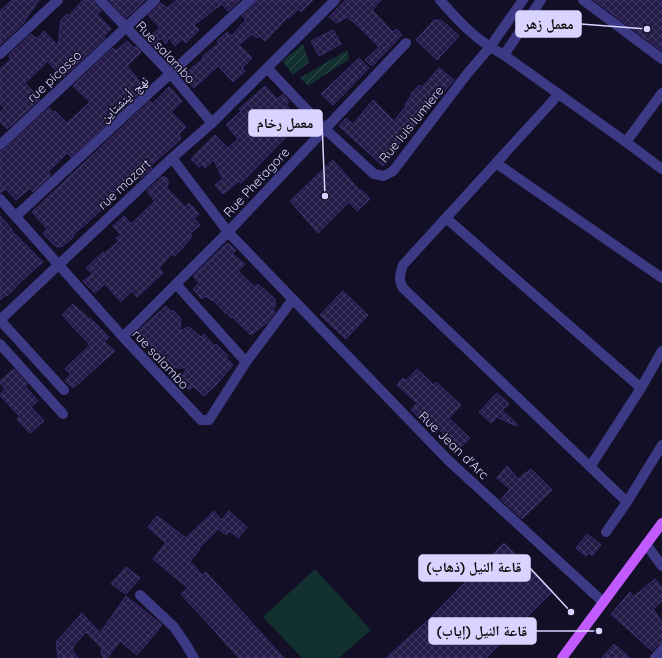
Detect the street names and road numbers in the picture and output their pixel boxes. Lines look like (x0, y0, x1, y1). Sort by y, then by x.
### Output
street label: Rue salambo (133, 18, 199, 87)
street label: rue picasso (23, 47, 85, 105)
street label: نهج أينشتاين (96, 72, 153, 127)
street label: Rue luis lumiere (375, 82, 447, 166)
street label: Rue Phetagore (220, 144, 292, 220)
street label: rue mazart (94, 155, 154, 213)
street label: rue salambo (129, 326, 193, 392)
street label: Rue Jean d'Arc (416, 408, 492, 483)

